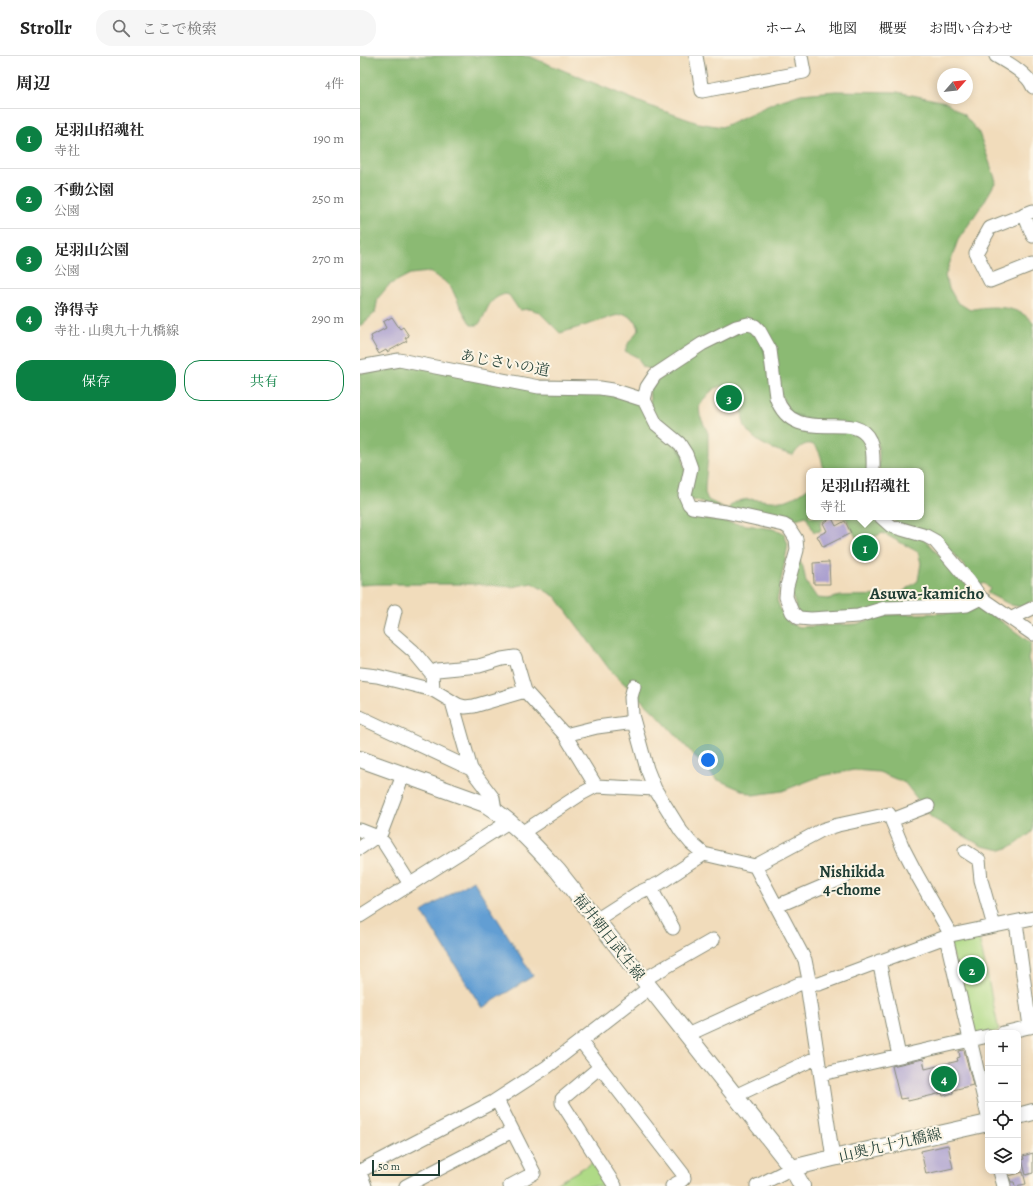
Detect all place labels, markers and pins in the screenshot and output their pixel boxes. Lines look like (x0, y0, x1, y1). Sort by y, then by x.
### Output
pin: 3 (716, 383, 742, 413)
pin: 1 (852, 533, 878, 563)
pin: 2 (959, 955, 985, 985)
pin: 4 (931, 1064, 957, 1094)

